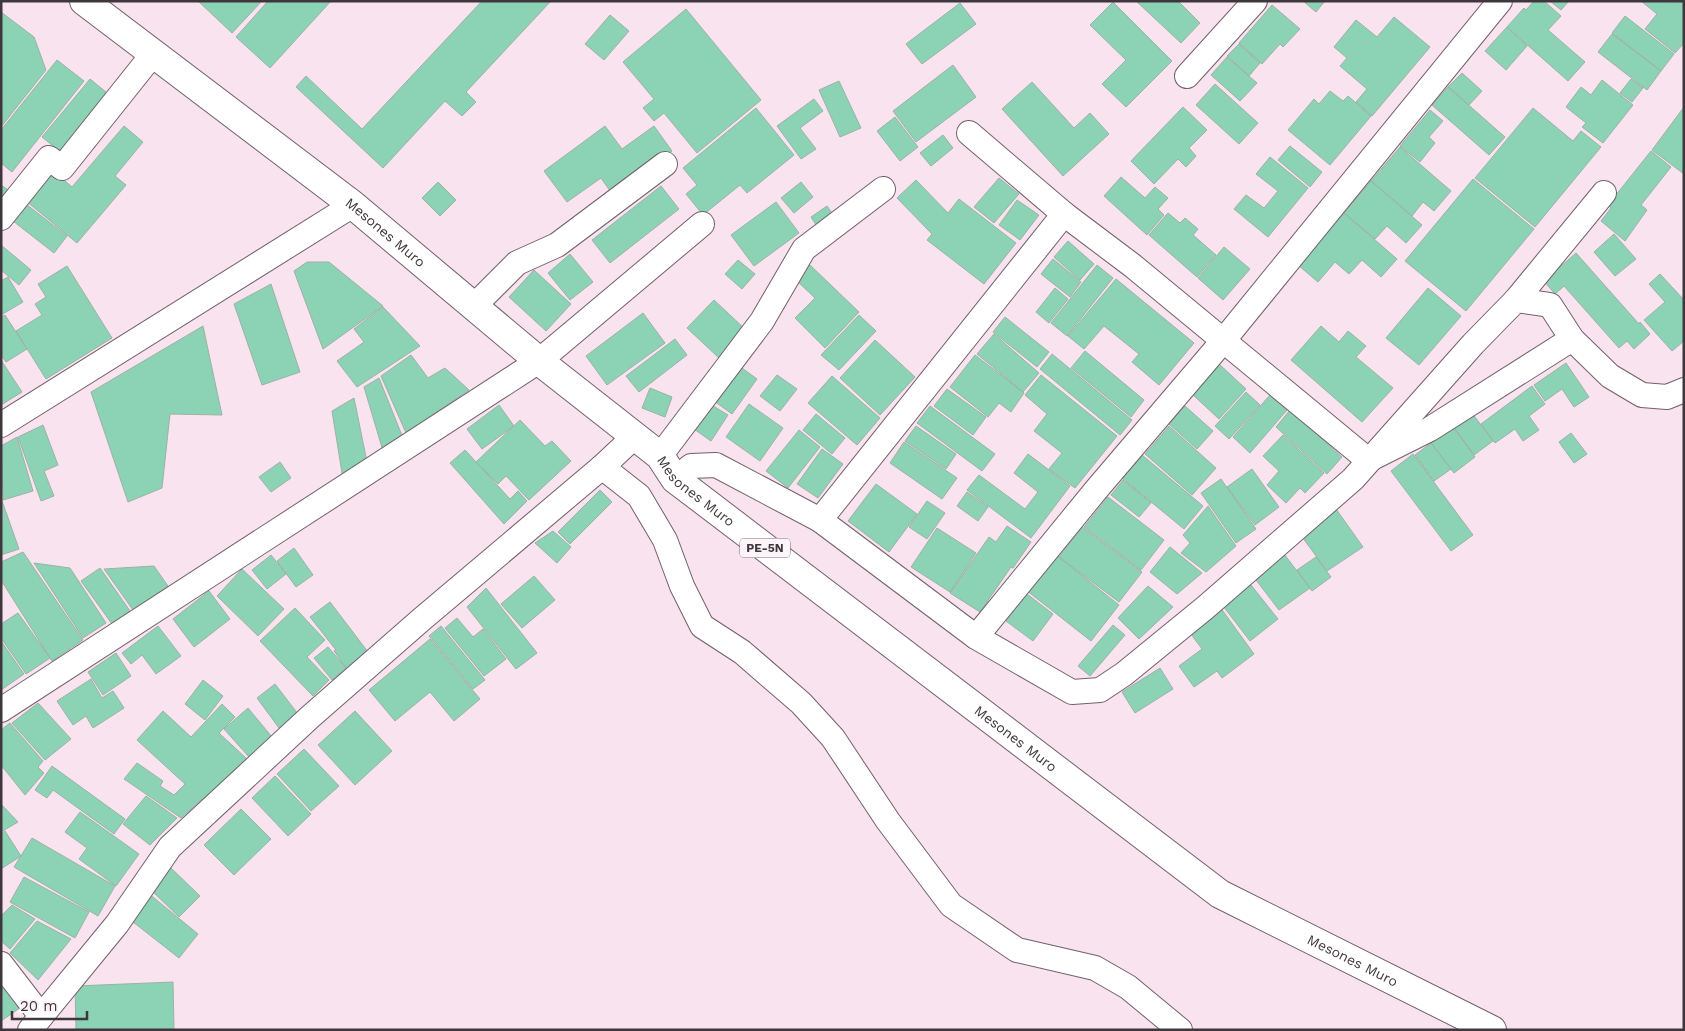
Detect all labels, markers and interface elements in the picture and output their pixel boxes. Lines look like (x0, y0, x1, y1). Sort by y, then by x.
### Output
street label: Mesones Muro (342, 194, 429, 270)
street label: Mesones Muro (654, 453, 738, 530)
road number: PE-5N (740, 538, 790, 558)
street label: Mesones Muro (972, 702, 1060, 775)
street label: Mesones Muro (1305, 931, 1401, 990)
scale bar (12, 988, 88, 1020)
text: 20 m (20, 997, 58, 1015)

